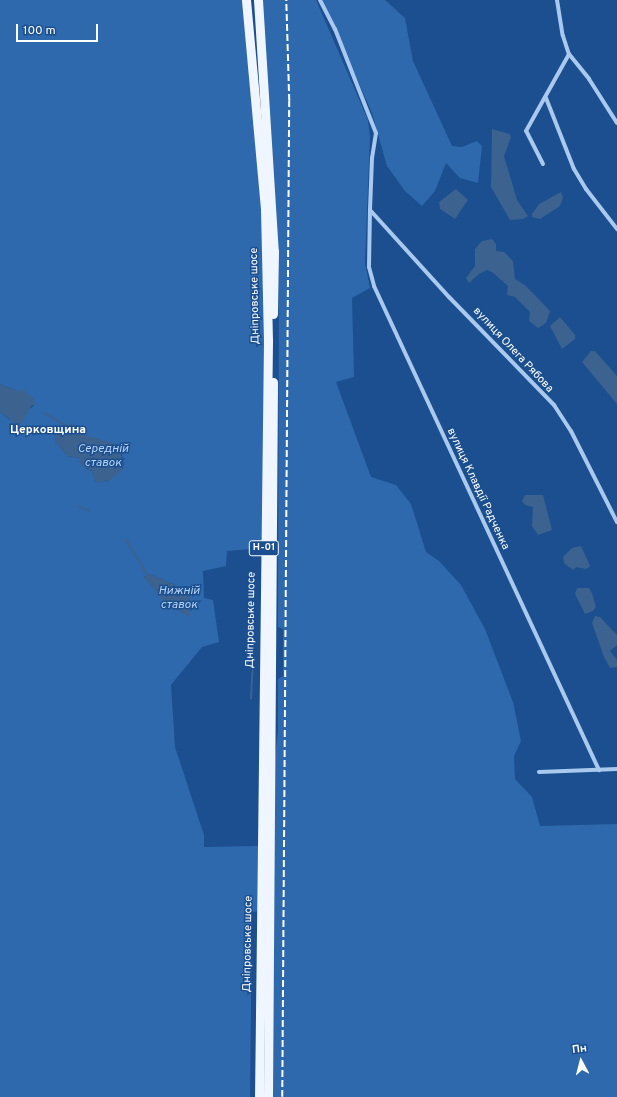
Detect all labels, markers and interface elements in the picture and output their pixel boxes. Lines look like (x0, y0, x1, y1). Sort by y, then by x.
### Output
scale bar (18, 16, 100, 42)
text: 100 m (23, 23, 56, 39)
street label: Дніпровське шосе (248, 248, 262, 344)
street label: вулиця Олега Рябова (470, 305, 556, 395)
district label: Церковщина (10, 424, 86, 438)
street label: вулиця Клавдії Радченка (444, 426, 512, 552)
water label: Середній ставок (78, 443, 128, 471)
road number: Н-01 (248, 540, 280, 556)
street label: Дніпровське шосе (244, 572, 258, 668)
water label: Нижній ставок (158, 585, 200, 613)
street label: Дніпровське шосе (241, 896, 255, 992)
north arrow (561, 1041, 601, 1081)
text: Пн (571, 1041, 588, 1057)

